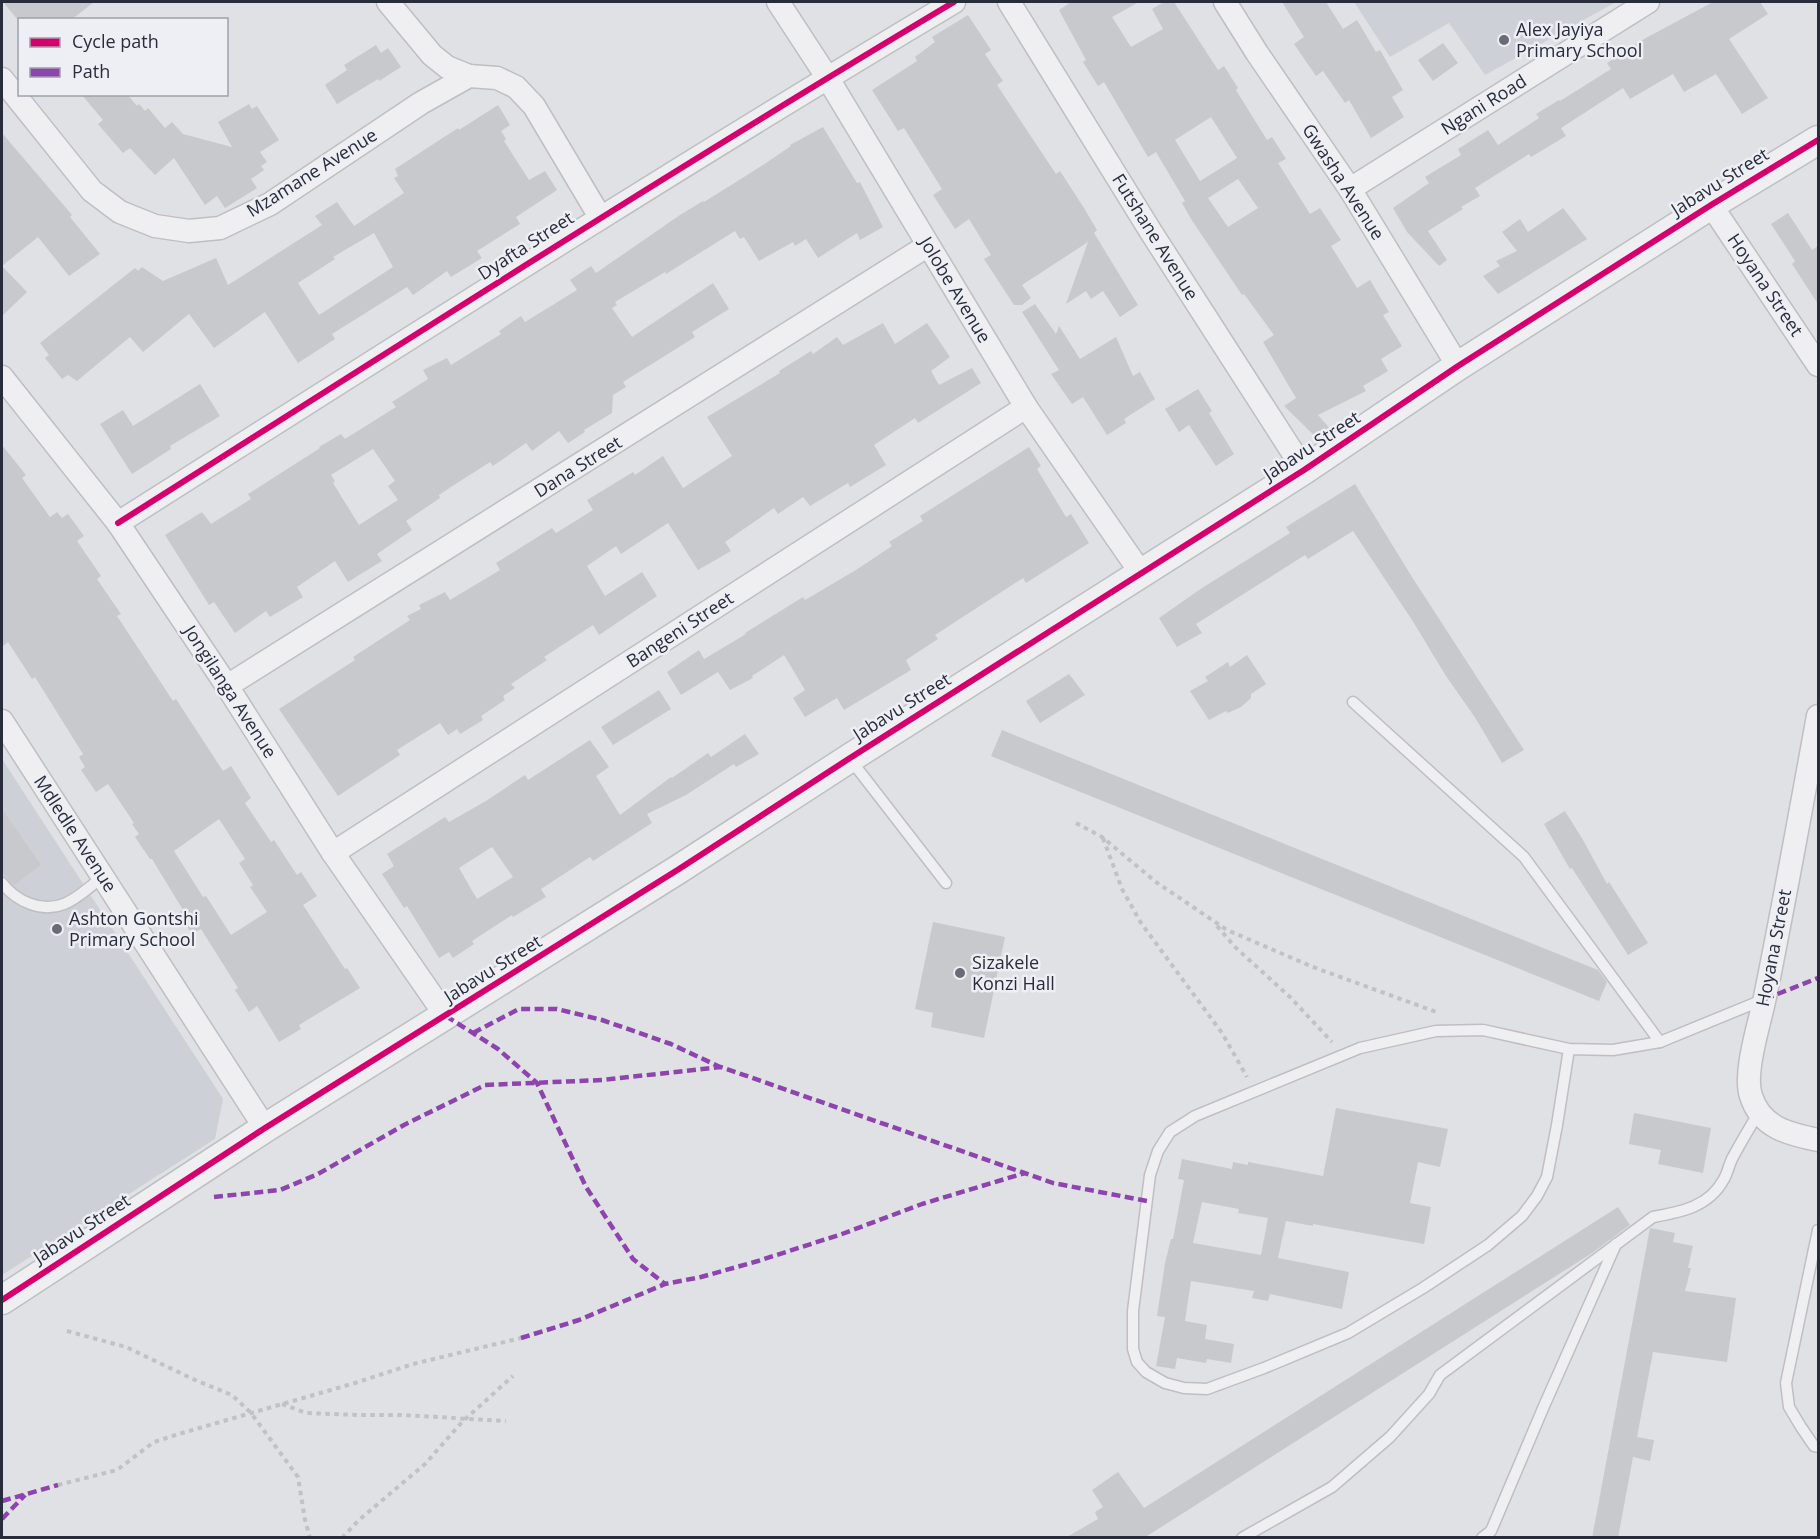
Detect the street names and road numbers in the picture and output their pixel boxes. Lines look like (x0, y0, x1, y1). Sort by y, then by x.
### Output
street label: Ngani Road (1436, 68, 1531, 140)
street label: Gwasha Avenue (1297, 119, 1390, 244)
street label: Mzamane Avenue (242, 122, 381, 222)
street label: Jabavu Street (1664, 142, 1773, 222)
street label: Futshane Avenue (1107, 169, 1204, 304)
street label: Dyafta Street (473, 205, 578, 285)
street label: Hoyana Street (1723, 228, 1809, 341)
street label: Jolobe Avenue (914, 230, 997, 347)
street label: Jabavu Street (1257, 405, 1364, 486)
street label: Dana Street (529, 430, 626, 503)
street label: Bangeni Street (621, 586, 738, 673)
street label: Jongilanga Avenue (178, 619, 283, 762)
street label: Jabavu Street (846, 667, 955, 747)
street label: Mdledle Avenue (29, 770, 123, 897)
street label: Hoyana Street (1750, 887, 1796, 1009)
street label: Jabavu Street (437, 929, 546, 1009)
street label: Jabavu Street (27, 1188, 134, 1269)

